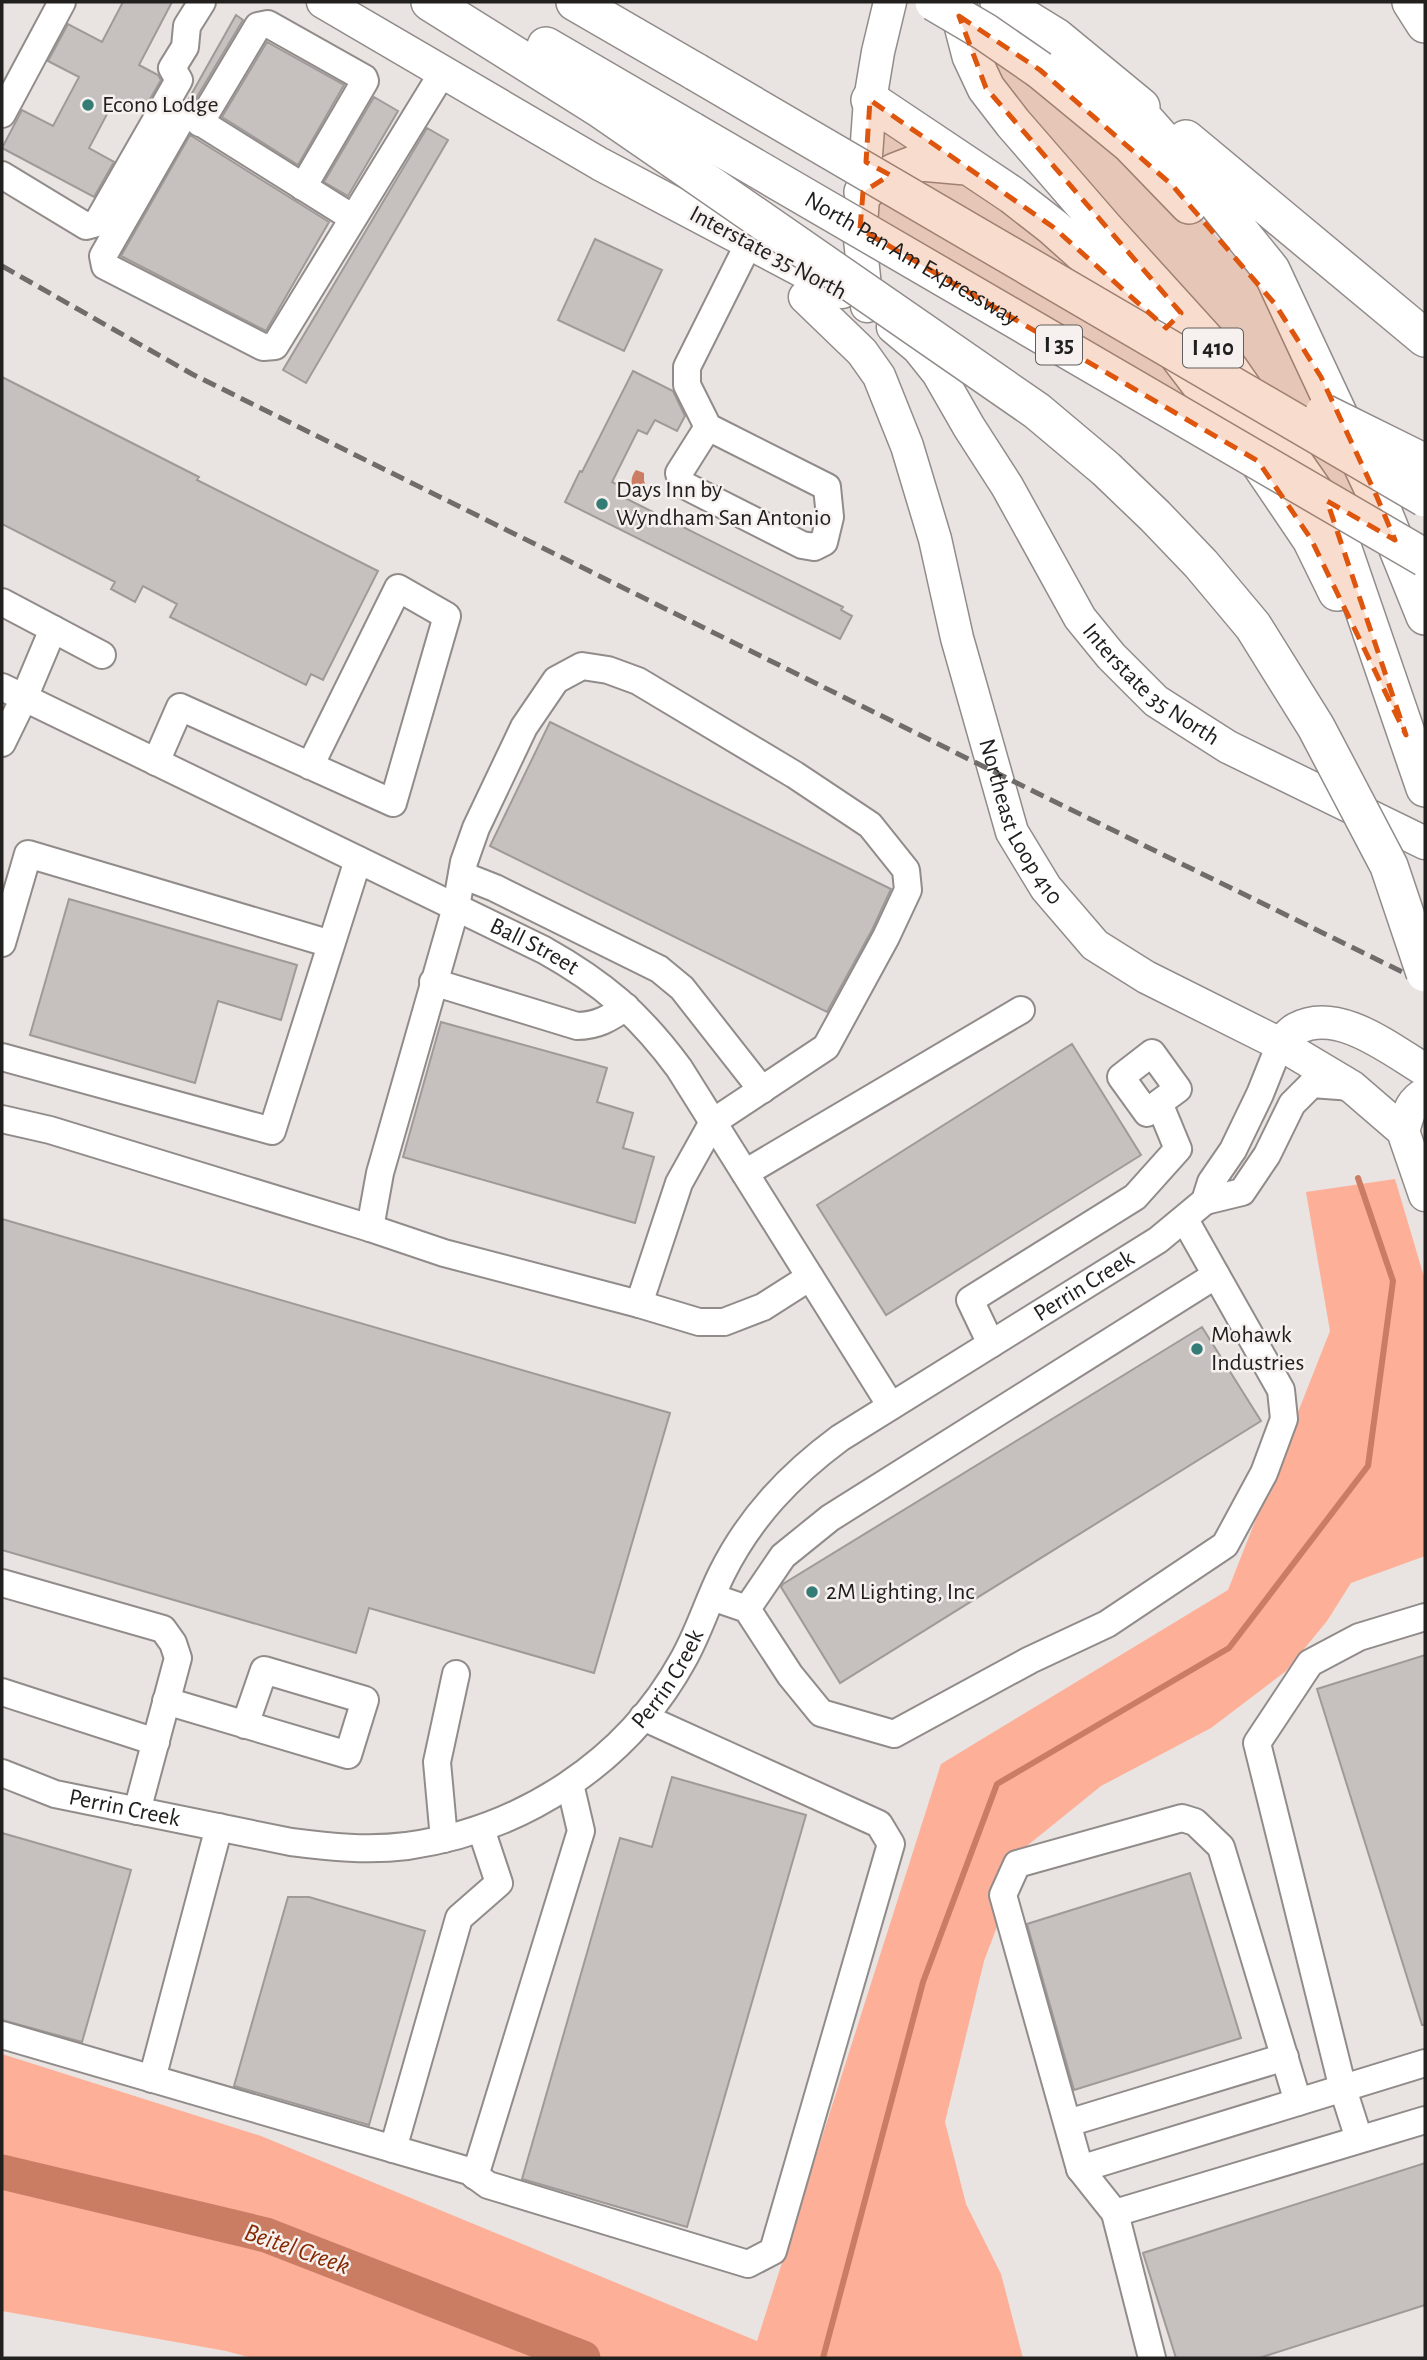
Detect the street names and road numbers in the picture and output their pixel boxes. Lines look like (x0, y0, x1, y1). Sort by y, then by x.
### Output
street label: North Pan Am Expressway (801, 187, 1022, 330)
street label: Interstate 35 North (686, 202, 850, 304)
road number: I 35 (1036, 326, 1082, 364)
road number: I 410 (1183, 328, 1243, 368)
street label: Interstate 35 North (1078, 619, 1223, 750)
street label: Northeast Loop 410 (974, 736, 1067, 910)
street label: Ball Street (486, 914, 583, 980)
street label: Perrin Creek (1030, 1246, 1138, 1326)
street label: Perrin Creek (627, 1626, 708, 1734)
street label: Perrin Creek (67, 1785, 182, 1831)

